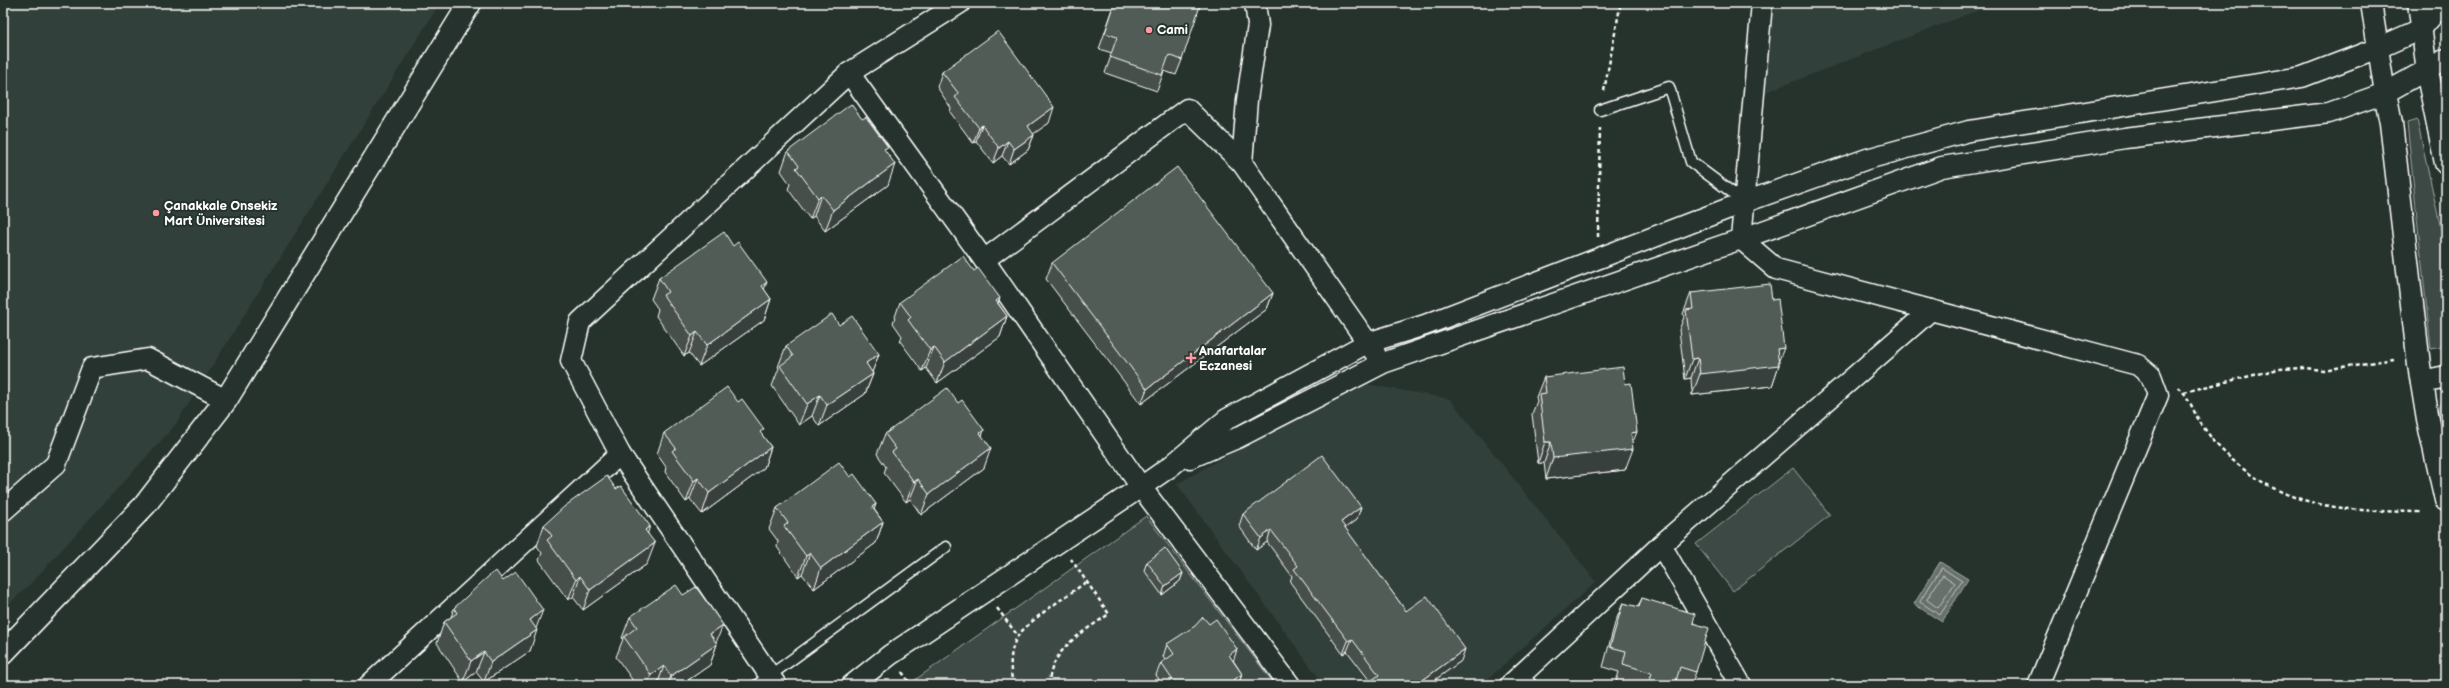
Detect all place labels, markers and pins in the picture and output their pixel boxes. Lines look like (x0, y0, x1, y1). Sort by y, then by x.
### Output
place label: Cami (1157, 22, 1188, 38)
marker: Cami (1144, 25, 1154, 35)
place label: Çanakkale Onsekiz Mart Üniversitesi (164, 198, 278, 229)
marker: Çanakkale Onsekiz Mart Üniversitesi (151, 208, 161, 218)
place label: Anafartalar Eczanesi (1198, 343, 1267, 374)
marker: Anafartalar Eczanesi (1186, 353, 1196, 363)

